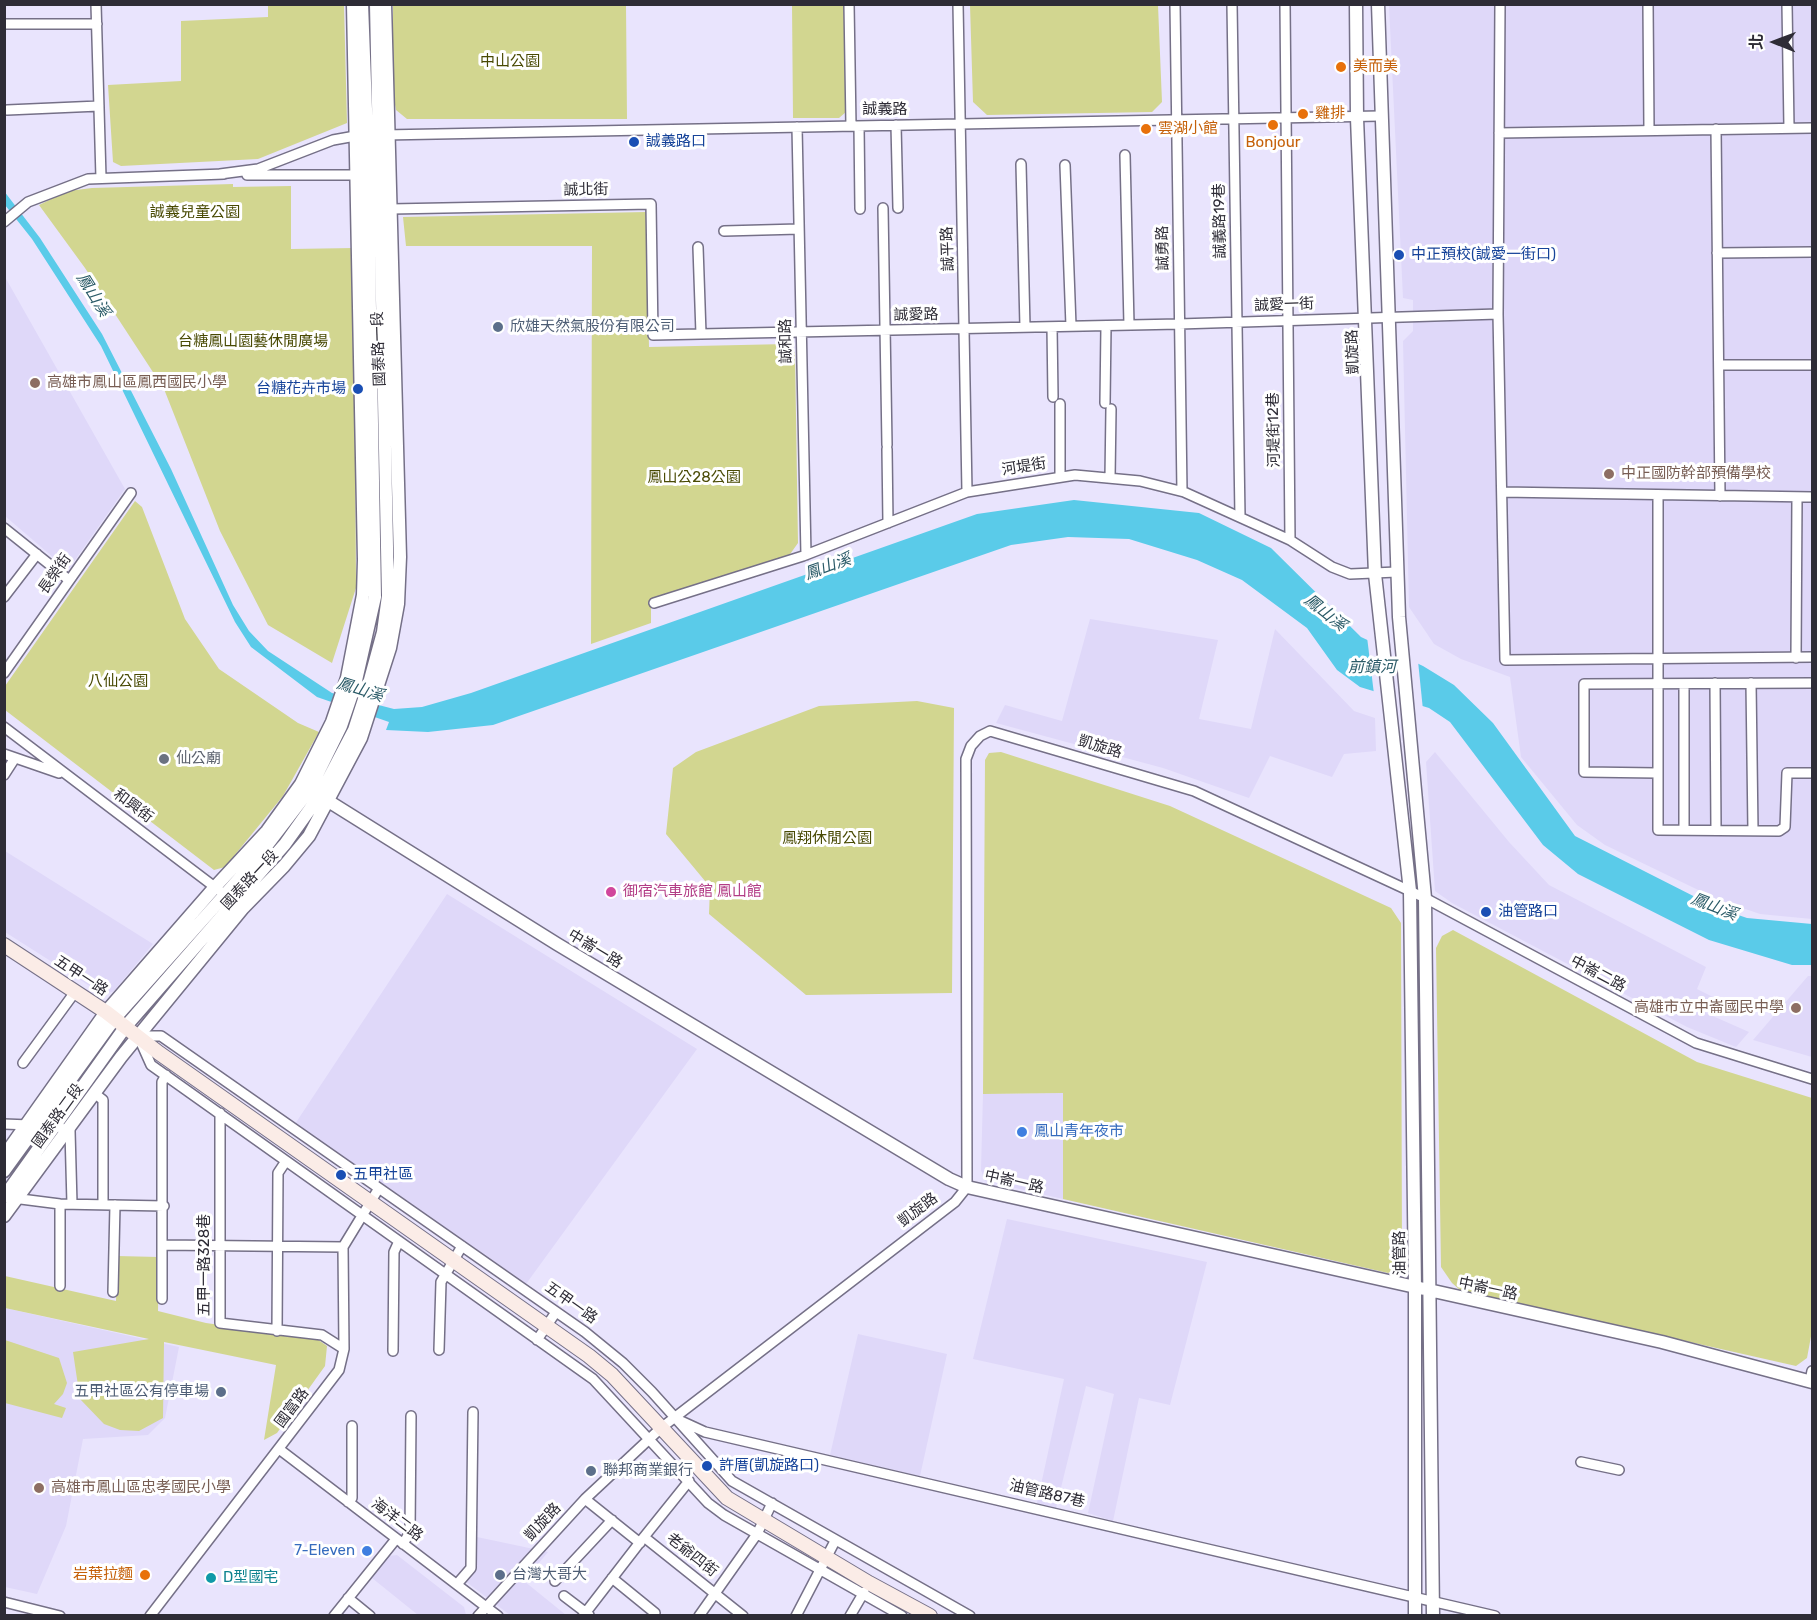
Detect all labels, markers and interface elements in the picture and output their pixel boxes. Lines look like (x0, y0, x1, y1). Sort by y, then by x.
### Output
north arrow (1745, 12, 1805, 72)
text: 北 (1747, 34, 1766, 50)
park label: 中山公園 (480, 53, 540, 71)
place label: 美而美 (1353, 58, 1398, 76)
marker: 美而美 (1334, 60, 1348, 74)
street label: 誠義路 (863, 101, 907, 119)
place label: 雞排 (1315, 105, 1345, 123)
marker: 雞排 (1296, 107, 1310, 121)
marker: Bonjour (1266, 118, 1280, 132)
place label: 雲湖小館 (1158, 120, 1218, 138)
marker: 雲湖小館 (1139, 122, 1153, 136)
place label: 誠義路口 (646, 133, 706, 151)
place label: Bonjour (1246, 134, 1300, 152)
marker: 誠義路口 (627, 135, 641, 149)
street label: 誠北街 (563, 181, 609, 199)
street label: 誠義路19巷 (1210, 183, 1230, 259)
park label: 誠義兒童公園 (150, 204, 240, 222)
street label: 誠勇路 (1154, 225, 1172, 271)
street label: 誠平路 (938, 226, 958, 272)
place label: 中正預校(誠愛一街口) (1411, 246, 1556, 264)
marker: 中正預校(誠愛一街口) (1392, 248, 1406, 262)
water label: 鳳山溪 (72, 270, 114, 320)
street label: 誠愛一街 (1254, 295, 1314, 315)
street label: 誠愛路 (893, 306, 939, 324)
street label: 國泰路一段 (369, 311, 389, 387)
place label: 欣雄天然氣股份有限公司 (510, 318, 675, 336)
street label: 誠和路 (777, 318, 795, 364)
marker: 欣雄天然氣股份有限公司 (491, 320, 505, 334)
street label: 凱旋路 (1343, 329, 1363, 375)
park label: 台糖鳳山園藝休閒廣場 (178, 333, 328, 351)
place label: 高雄市鳳山區鳳西國民小學 (47, 374, 227, 392)
marker: 高雄市鳳山區鳳西國民小學 (28, 376, 42, 390)
place label: 台糖花卉市場 (256, 380, 346, 398)
marker: 台糖花卉市場 (351, 382, 365, 396)
street label: 河堤街12巷 (1264, 392, 1284, 468)
street label: 河堤街 (1000, 455, 1048, 479)
place label: 中正國防幹部預備學校 (1621, 465, 1771, 483)
marker: 中正國防幹部預備學校 (1602, 467, 1616, 481)
park label: 鳳山公28公園 (647, 469, 741, 487)
street label: 長榮街 (35, 550, 75, 598)
water label: 鳳山溪 (802, 550, 854, 584)
water label: 鳳山溪 (1300, 591, 1350, 635)
water label: 前鎮河 (1348, 657, 1396, 677)
park label: 八仙公園 (88, 673, 148, 691)
water label: 鳳山溪 (334, 674, 386, 706)
street label: 凱旋路 (1076, 732, 1124, 762)
place label: 仙公廟 (176, 750, 221, 768)
marker: 仙公廟 (157, 752, 171, 766)
street label: 和興街 (110, 785, 156, 827)
park label: 鳳翔休閒公園 (782, 830, 872, 848)
street label: 國泰路一段 (218, 846, 282, 914)
place label: 御宿汽車旅館 鳳山館 (623, 883, 762, 901)
marker: 御宿汽車旅館 鳳山館 (604, 885, 618, 899)
water label: 鳳山溪 (1688, 889, 1740, 925)
place label: 油管路口 (1498, 903, 1558, 921)
marker: 油管路口 (1479, 905, 1493, 919)
street label: 中崙一路 (565, 926, 625, 972)
street label: 五甲一路 (51, 952, 111, 1000)
street label: 中崙二路 (1567, 952, 1629, 996)
place label: 高雄市立中崙國民中學 (1634, 999, 1784, 1017)
marker: 高雄市立中崙國民中學 (1789, 1001, 1803, 1015)
street label: 國泰路二段 (29, 1080, 87, 1152)
place label: 鳳山青年夜市 (1034, 1123, 1124, 1141)
marker: 鳳山青年夜市 (1015, 1125, 1029, 1139)
place label: 五甲社區 (353, 1166, 413, 1184)
street label: 中崙一路 (983, 1166, 1045, 1198)
marker: 五甲社區 (334, 1168, 348, 1182)
street label: 凱旋路 (895, 1189, 941, 1231)
street label: 五甲一路328巷 (196, 1214, 214, 1316)
street label: 油管路 (1391, 1230, 1409, 1276)
street label: 中崙一路 (1457, 1274, 1519, 1304)
street label: 五甲一路 (541, 1278, 601, 1328)
place label: 五甲社區公有停車場 (74, 1383, 209, 1401)
marker: 五甲社區公有停車場 (214, 1385, 228, 1399)
street label: 國富路 (271, 1385, 313, 1431)
place label: 許厝(凱旋路口) (719, 1457, 819, 1475)
marker: 許厝(凱旋路口) (700, 1459, 714, 1473)
place label: 聯邦商業銀行 (603, 1462, 693, 1480)
marker: 聯邦商業銀行 (584, 1464, 598, 1478)
street label: 油管路87巷 (1007, 1477, 1087, 1511)
place label: 高雄市鳳山區忠孝國民小學 (51, 1479, 231, 1497)
marker: 高雄市鳳山區忠孝國民小學 (32, 1481, 46, 1495)
street label: 海洋二路 (368, 1495, 426, 1545)
street label: 凱旋路 (521, 1499, 565, 1545)
street label: 老爺四街 (663, 1529, 721, 1581)
place label: 7-Eleven (294, 1542, 355, 1560)
marker: 7-Eleven (360, 1544, 374, 1558)
place label: 岩葉拉麵 (73, 1566, 133, 1584)
place label: 台灣大哥大 (512, 1566, 587, 1584)
marker: 岩葉拉麵 (138, 1568, 152, 1582)
marker: 台灣大哥大 (493, 1568, 507, 1582)
place label: D型國宅 (223, 1569, 278, 1587)
marker: D型國宅 (204, 1571, 218, 1585)

